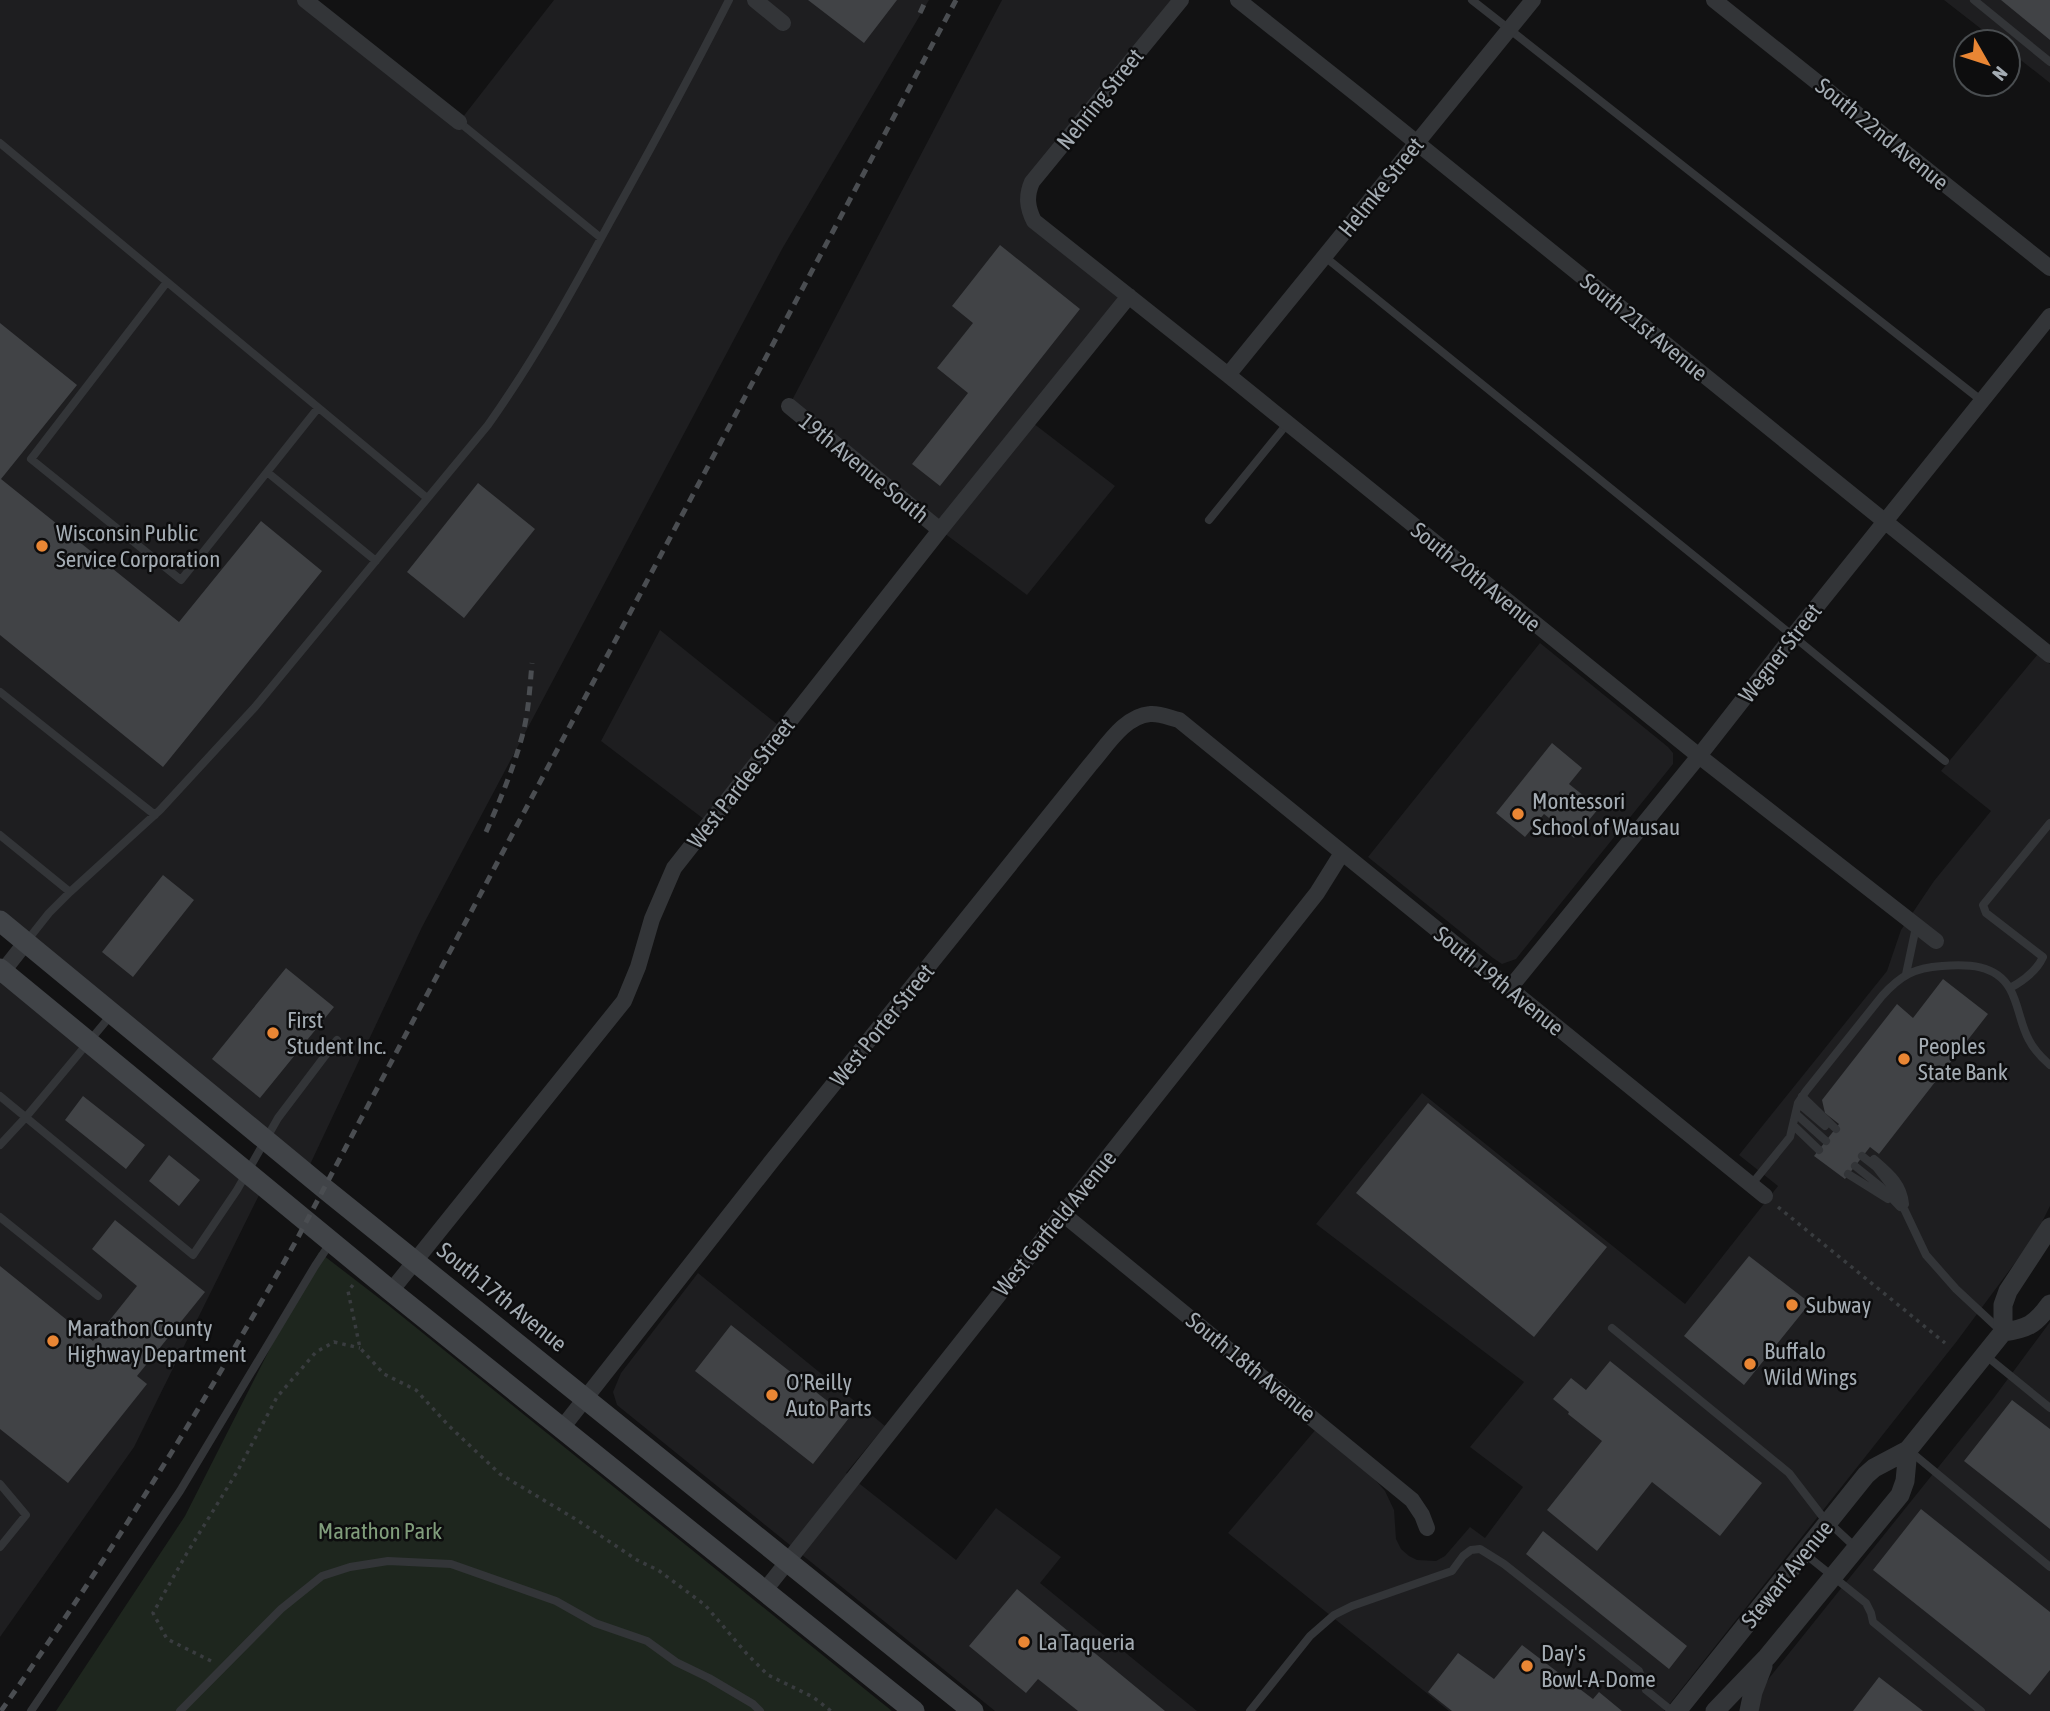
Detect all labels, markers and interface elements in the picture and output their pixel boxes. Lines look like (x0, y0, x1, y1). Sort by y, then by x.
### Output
north arrow (1952, 28, 2022, 98)
street label: Nehring Street (1052, 43, 1148, 155)
text: N (1988, 62, 2012, 85)
street label: South 22nd Avenue (1810, 73, 1954, 195)
street label: Helmke Street (1333, 132, 1429, 242)
street label: South 21st Avenue (1575, 268, 1713, 386)
street label: 19th Avenue South (794, 408, 934, 528)
street label: South 20th Avenue (1406, 517, 1546, 637)
place label: Wisconsin Public Service Corporation (56, 520, 220, 572)
marker: Wisconsin Public Service Corporation (34, 538, 50, 554)
street label: Wegner Street (1733, 598, 1827, 708)
street label: West Pardee Street (682, 713, 800, 853)
place label: Montessori School of Wausau (1532, 788, 1680, 840)
marker: Montessori School of Wausau (1510, 806, 1526, 822)
street label: South 19th Avenue (1429, 921, 1569, 1041)
street label: West Porter Street (825, 959, 939, 1091)
place label: First Student Inc. (287, 1007, 386, 1059)
marker: First Student Inc. (265, 1025, 281, 1041)
place label: Peoples State Bank (1918, 1033, 2008, 1085)
marker: Peoples State Bank (1896, 1051, 1912, 1067)
street label: West Garfield Avenue (988, 1145, 1122, 1301)
street label: South 17th Avenue (432, 1237, 572, 1357)
place label: Subway (1806, 1292, 1871, 1318)
marker: Subway (1784, 1297, 1800, 1313)
street label: South 18th Avenue (1181, 1307, 1321, 1427)
place label: Marathon County Highway Department (67, 1315, 246, 1367)
marker: Marathon County Highway Department (45, 1333, 61, 1349)
place label: Buffalo Wild Wings (1764, 1338, 1857, 1390)
marker: Buffalo Wild Wings (1742, 1356, 1758, 1372)
place label: O'Reilly Auto Parts (786, 1369, 872, 1421)
marker: O'Reilly Auto Parts (764, 1387, 780, 1403)
street label: Stewart Avenue (1736, 1515, 1838, 1633)
park label: Marathon Park (318, 1518, 442, 1544)
place label: La Taqueria (1038, 1629, 1135, 1655)
marker: La Taqueria (1016, 1634, 1032, 1650)
place label: Day's Bowl-A-Dome (1541, 1640, 1656, 1692)
marker: Day's Bowl-A-Dome (1519, 1658, 1535, 1674)

